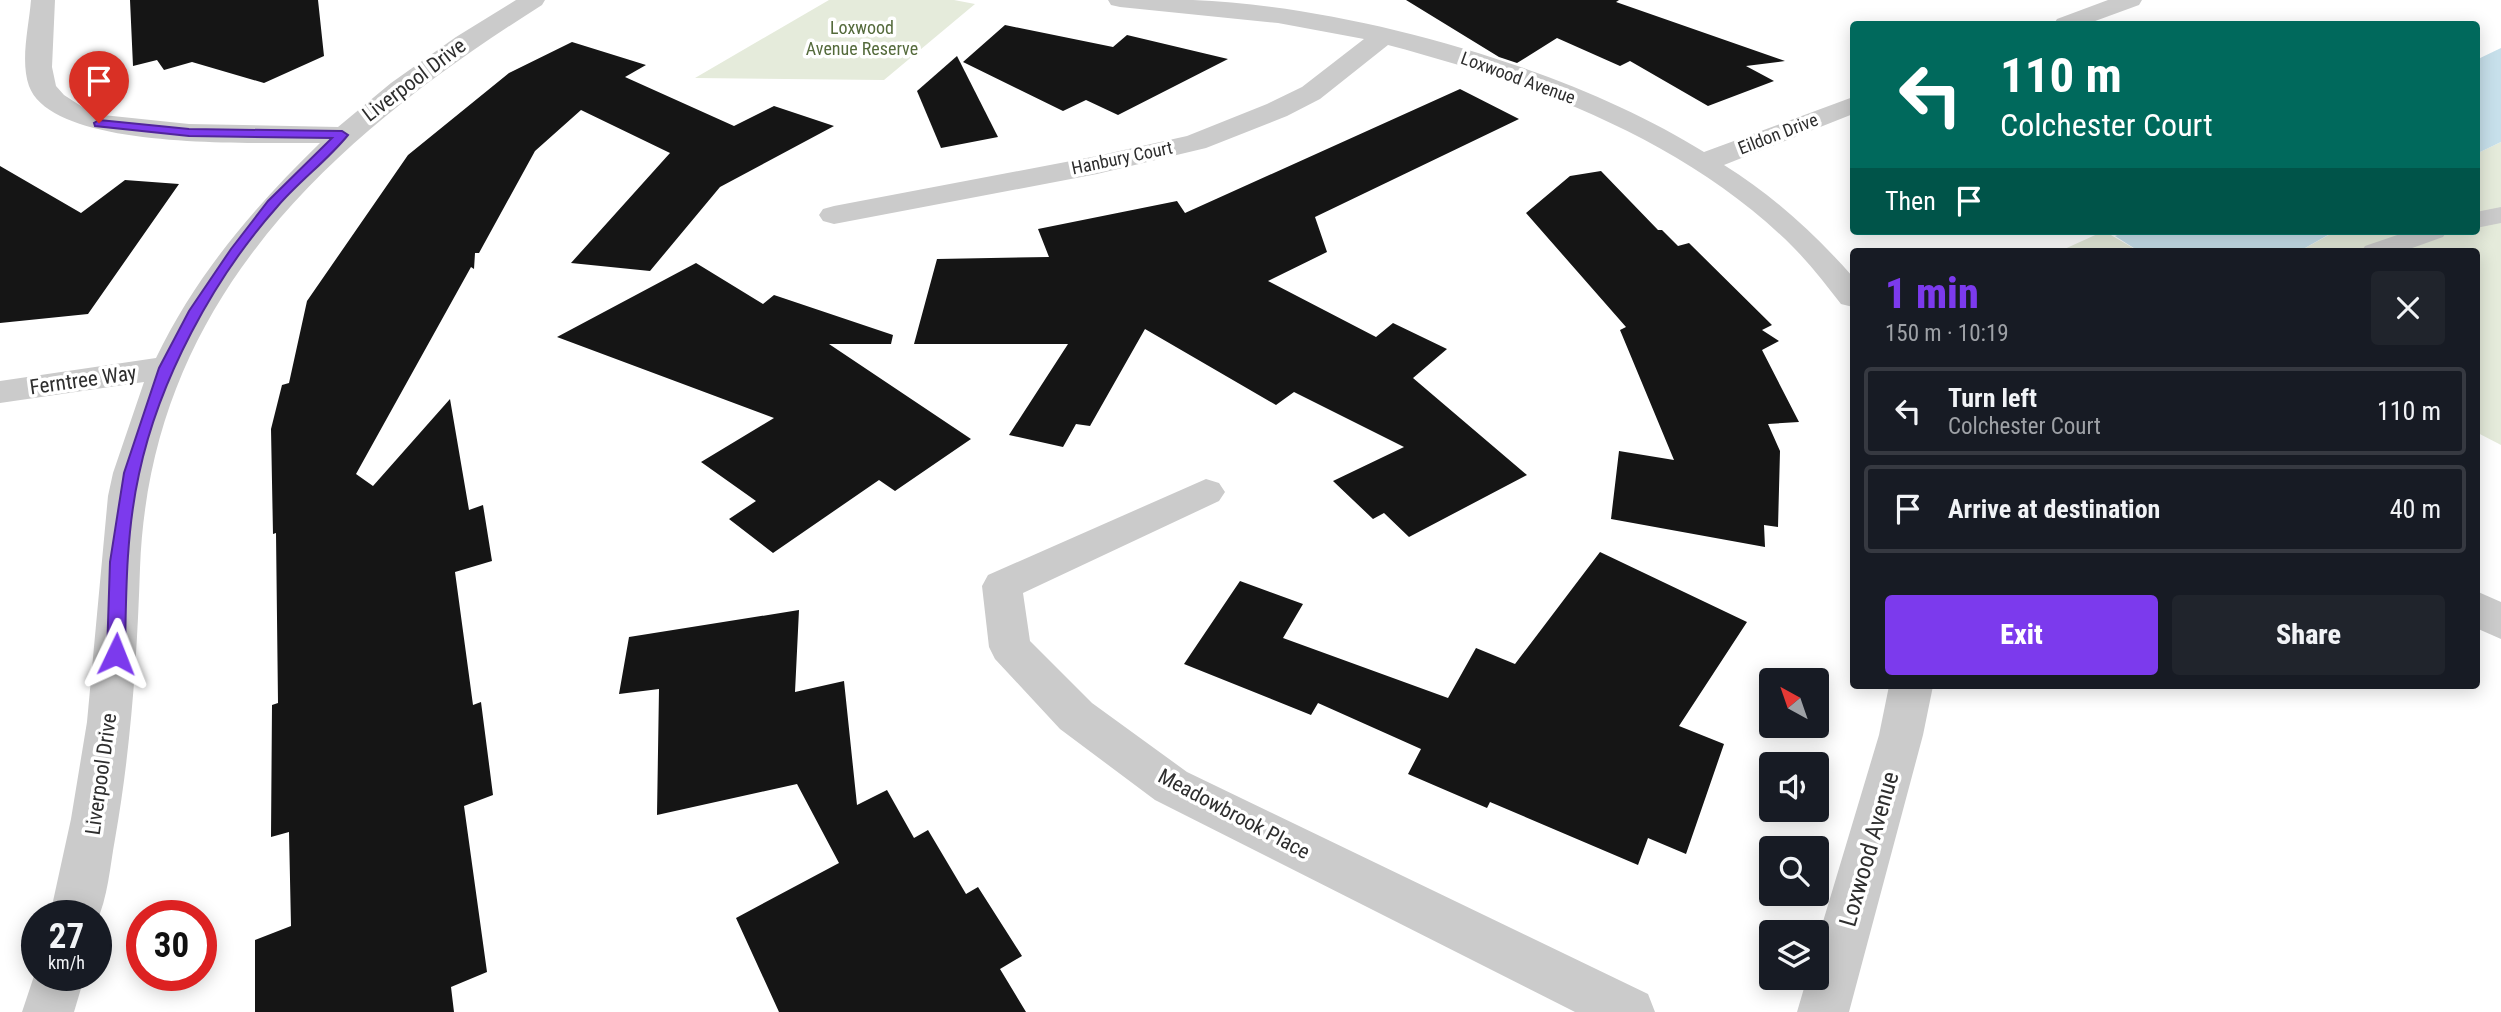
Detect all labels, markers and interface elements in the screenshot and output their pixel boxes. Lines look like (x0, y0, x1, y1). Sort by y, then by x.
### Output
park label: Loxwood Avenue Reserve (806, 17, 918, 59)
street label: Liverpool Drive (358, 33, 470, 127)
street label: Loxwood Avenue (1458, 47, 1578, 108)
text: 110 m (2000, 47, 2122, 104)
icon: left (1885, 49, 1976, 140)
pin (69, 51, 129, 123)
icon: arrive (80, 62, 118, 100)
text: Colchester Court (2000, 106, 2213, 144)
street label: Eildon Drive (1735, 109, 1821, 158)
street label: Hanbury Court (1070, 137, 1174, 178)
icon: arrive (1950, 182, 1988, 220)
text: Then (1885, 186, 1936, 216)
text: 1 min (1885, 269, 1979, 318)
button: close (2371, 271, 2445, 345)
text: 150 m · 10:19 (1885, 320, 2009, 347)
street label: Ferntree Way (28, 361, 138, 399)
text: Turn left (1948, 383, 2037, 413)
icon: left (1889, 392, 1927, 430)
text: 110 m (2377, 396, 2441, 426)
text: Colchester Court (1948, 413, 2101, 440)
icon: arrive (1889, 490, 1927, 528)
text: Arrive at destination (1948, 494, 2160, 524)
text: 40 m (2390, 494, 2441, 524)
button: Exit (1885, 595, 2158, 675)
button: Share (2172, 595, 2445, 675)
position arrow (79, 617, 153, 691)
north arrow (1759, 668, 1829, 738)
map controls (1759, 668, 1829, 990)
street label: Liverpool Drive (81, 711, 121, 837)
button: sound (1759, 752, 1829, 822)
street label: Meadowbrook Place (1154, 764, 1314, 864)
street label: Loxwood Avenue (1833, 768, 1905, 930)
button: search (1759, 836, 1829, 906)
speed limit sign: 30 (126, 900, 217, 991)
text: 27 (49, 916, 84, 957)
button: layers (1759, 920, 1829, 990)
text: km/h (48, 952, 85, 973)

